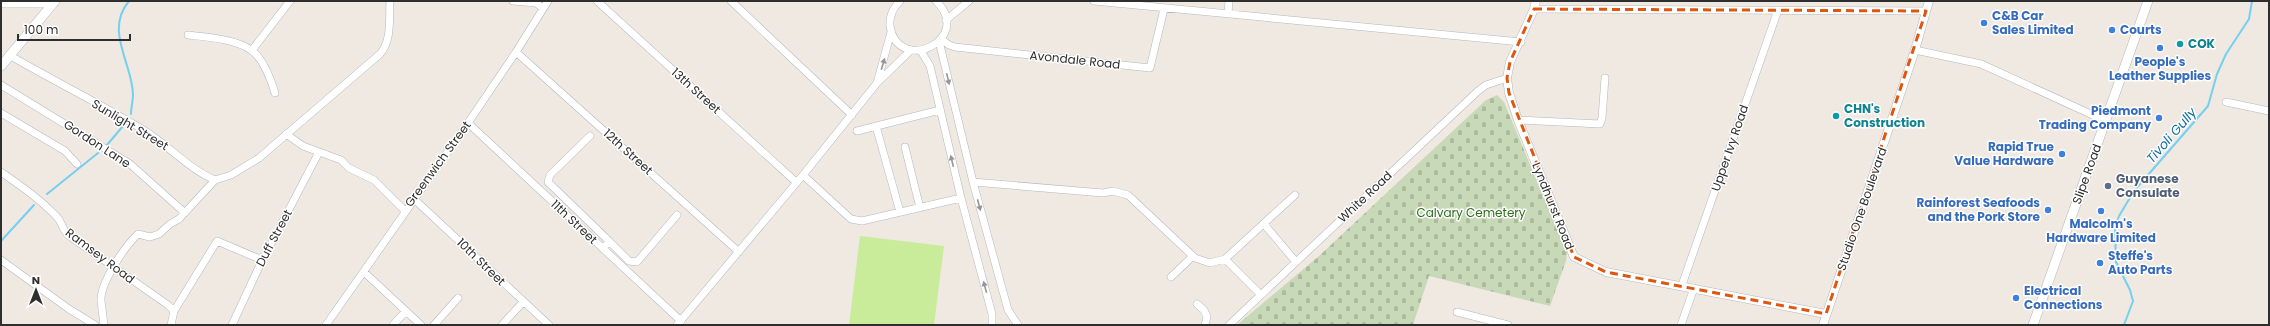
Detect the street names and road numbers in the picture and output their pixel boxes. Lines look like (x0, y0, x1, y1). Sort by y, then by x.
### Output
street label: Avondale Road (1029, 46, 1121, 73)
street label: 13th Street (668, 64, 725, 117)
street label: Sunlight Street (89, 95, 172, 154)
street label: Upper Ivy Road (1707, 102, 1752, 193)
street label: Gordon Lane (61, 116, 134, 172)
street label: Greenwich Street (401, 117, 475, 210)
street label: 12th Street (600, 125, 657, 178)
street label: Slipe Road (2068, 141, 2105, 206)
street label: Studio One Boulevard (1832, 145, 1891, 273)
street label: Lyndhurst Road (1528, 160, 1579, 252)
street label: White Road (1334, 167, 1396, 226)
street label: 11th Street (547, 196, 601, 248)
street label: Duff Street (251, 206, 296, 269)
street label: Ramsey Road (62, 224, 138, 287)
street label: 10th Street (453, 234, 509, 289)

